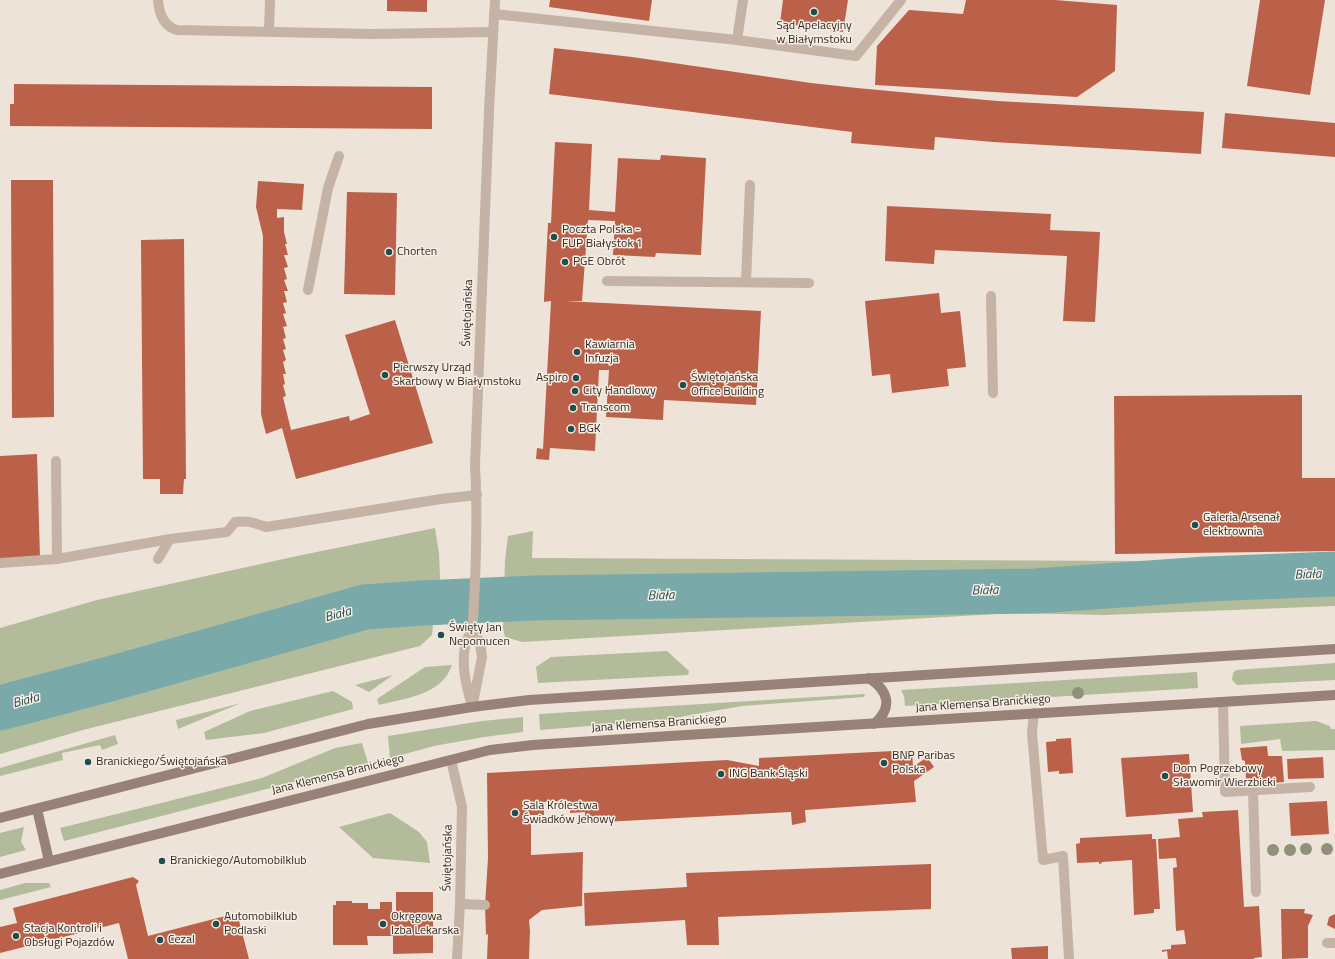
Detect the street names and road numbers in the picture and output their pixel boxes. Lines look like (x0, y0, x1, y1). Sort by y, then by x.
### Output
street label: Świętojańska (460, 279, 476, 347)
street label: Jana Klemensa Branickiego (915, 692, 1051, 716)
street label: Jana Klemensa Branickiego (591, 712, 727, 736)
street label: Jana Klemensa Branickiego (270, 752, 406, 798)
street label: Świętojańska (440, 824, 456, 892)

